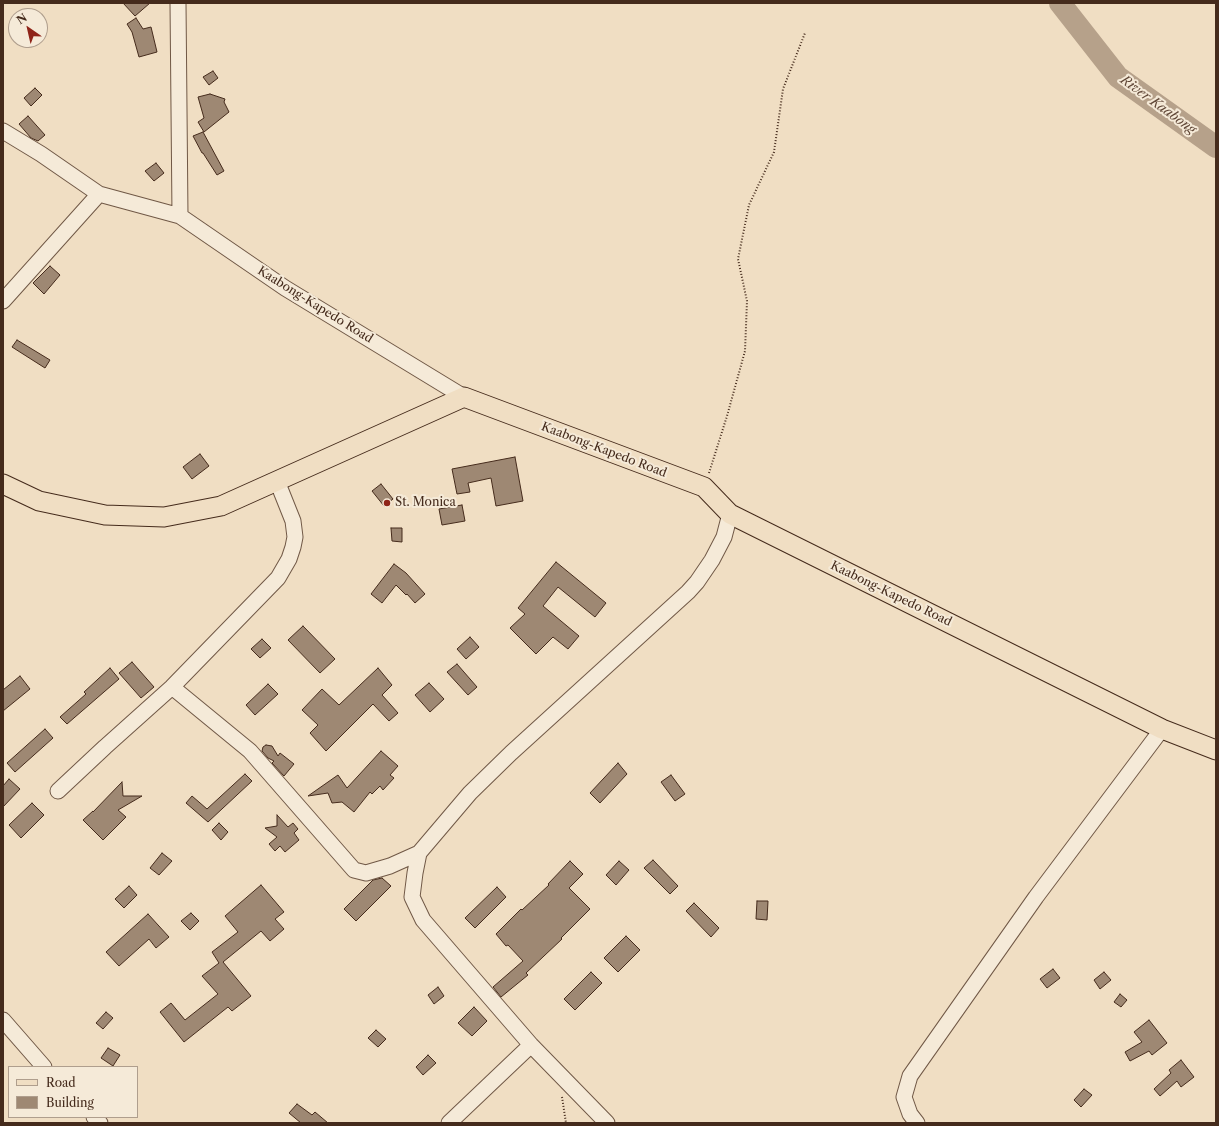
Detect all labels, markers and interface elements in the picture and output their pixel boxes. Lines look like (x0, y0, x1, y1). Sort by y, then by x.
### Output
north arrow (8, 8, 48, 48)
text: N (14, 10, 30, 27)
water label: River Kaabong (1117, 72, 1199, 138)
street label: Kaabong-Kapedo Road (255, 264, 375, 346)
street label: Kaabong-Kapedo Road (539, 419, 669, 481)
place label: St. Monica (395, 496, 456, 510)
marker: St. Monica (382, 498, 392, 508)
street label: Kaabong-Kapedo Road (828, 558, 954, 630)
legend (8, 1066, 138, 1118)
text: Road (46, 1075, 76, 1090)
text: Building (46, 1095, 94, 1110)

